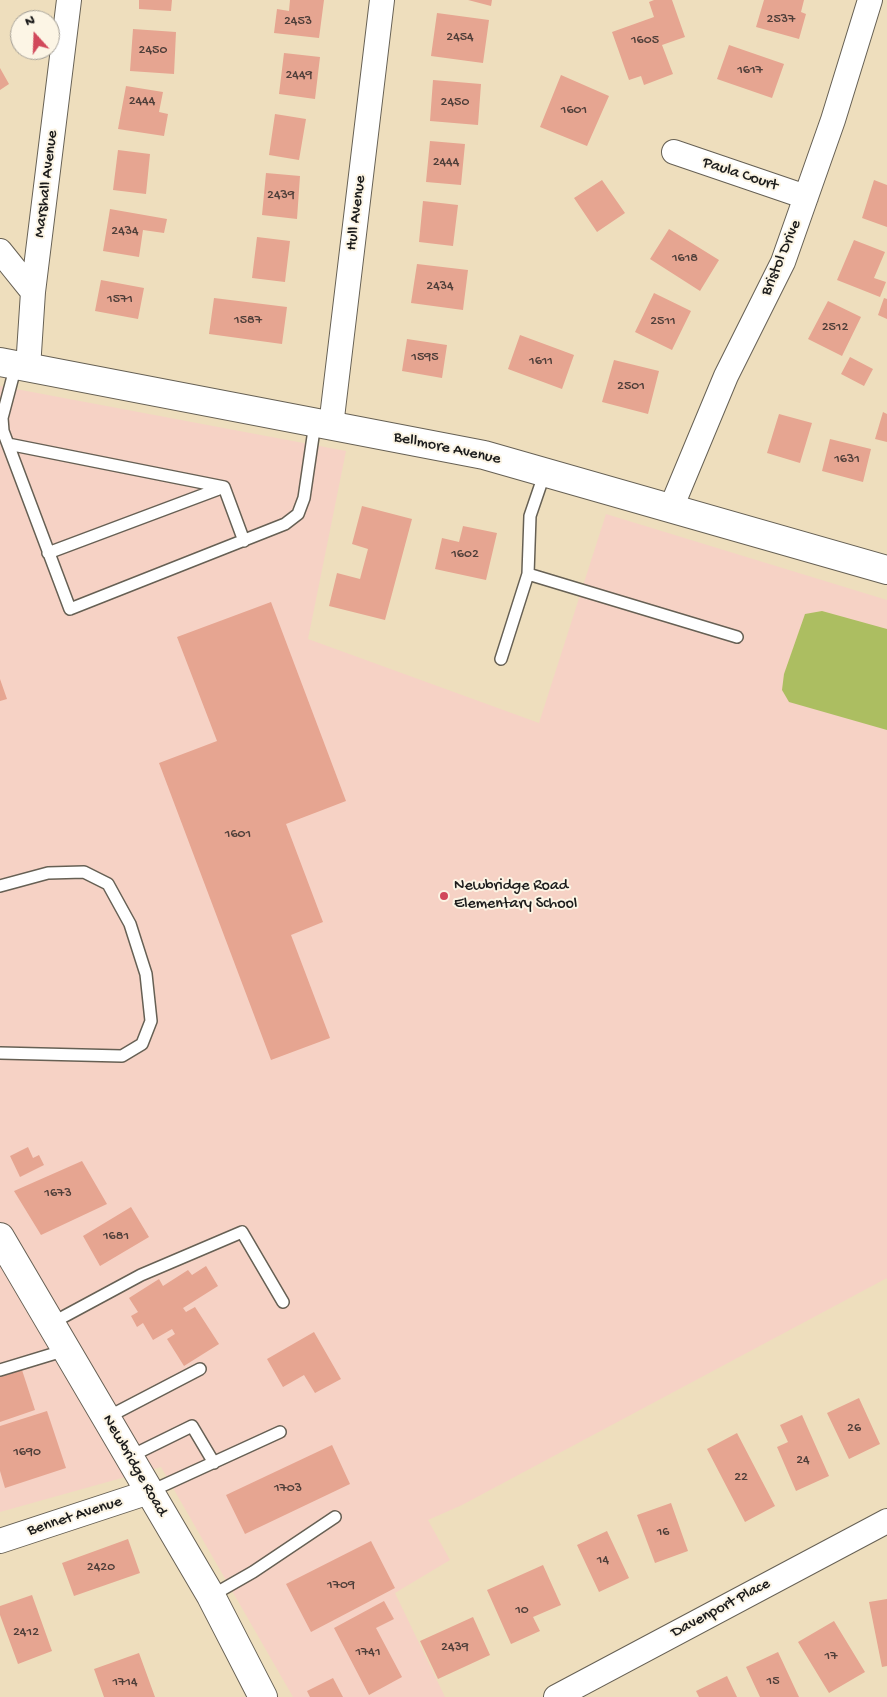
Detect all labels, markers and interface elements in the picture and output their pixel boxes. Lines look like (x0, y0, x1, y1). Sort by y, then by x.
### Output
north arrow (10, 10, 60, 60)
text: N (23, 12, 37, 31)
house number: 2537 (767, 12, 795, 28)
house number: 2453 (284, 14, 312, 30)
house number: 2454 (446, 30, 474, 46)
house number: 1605 (631, 33, 659, 49)
house number: 2450 (139, 43, 167, 59)
house number: 1617 (737, 63, 763, 79)
house number: 2449 (285, 68, 313, 84)
house number: 2444 (129, 94, 155, 110)
house number: 2450 (441, 95, 469, 111)
house number: 1601 (561, 103, 587, 119)
street label: Marshall Avenue (31, 129, 63, 239)
street label: Paula Court (700, 154, 780, 196)
house number: 2444 (433, 155, 459, 171)
street label: Hull Avenue (343, 174, 371, 252)
house number: 2439 (267, 188, 295, 204)
street label: Bristol Drive (757, 217, 807, 299)
house number: 2434 (111, 224, 139, 240)
house number: 1618 (672, 251, 698, 267)
house number: 2434 (426, 279, 454, 295)
house number: 1571 (107, 292, 133, 308)
house number: 1587 (234, 313, 262, 329)
house number: 2511 (650, 314, 676, 330)
house number: 2512 (822, 320, 848, 336)
house number: 1595 (411, 350, 439, 366)
house number: 1611 (529, 354, 553, 370)
house number: 2501 (617, 379, 645, 395)
street label: Bellmore Avenue (392, 428, 502, 470)
house number: 1631 (834, 452, 860, 468)
house number: 1602 (451, 547, 479, 563)
house number: 1601 (225, 827, 251, 843)
place label: Newbridge Road Elementary School (454, 877, 577, 915)
marker: Newbridge Road Elementary School (438, 890, 450, 902)
house number: 1673 (44, 1186, 72, 1202)
house number: 1681 (103, 1229, 129, 1245)
street label: Newbridge Road (97, 1412, 171, 1520)
house number: 26 (847, 1421, 861, 1437)
house number: 1690 (13, 1445, 41, 1461)
house number: 24 (796, 1453, 810, 1469)
house number: 22 (734, 1470, 748, 1486)
house number: 1703 (274, 1481, 302, 1497)
street label: Bennet Avenue (25, 1493, 125, 1541)
house number: 16 (657, 1525, 669, 1541)
house number: 14 (597, 1553, 609, 1569)
house number: 2420 (87, 1560, 115, 1576)
street label: Davenport Place (668, 1575, 774, 1643)
house number: 1709 (327, 1578, 355, 1594)
house number: 10 (515, 1603, 529, 1619)
house number: 2412 (13, 1625, 39, 1641)
house number: 2439 (441, 1640, 469, 1656)
house number: 1741 (355, 1645, 381, 1661)
house number: 17 (825, 1649, 837, 1665)
house number: 15 (766, 1674, 780, 1690)
house number: 1714 (112, 1675, 138, 1691)

